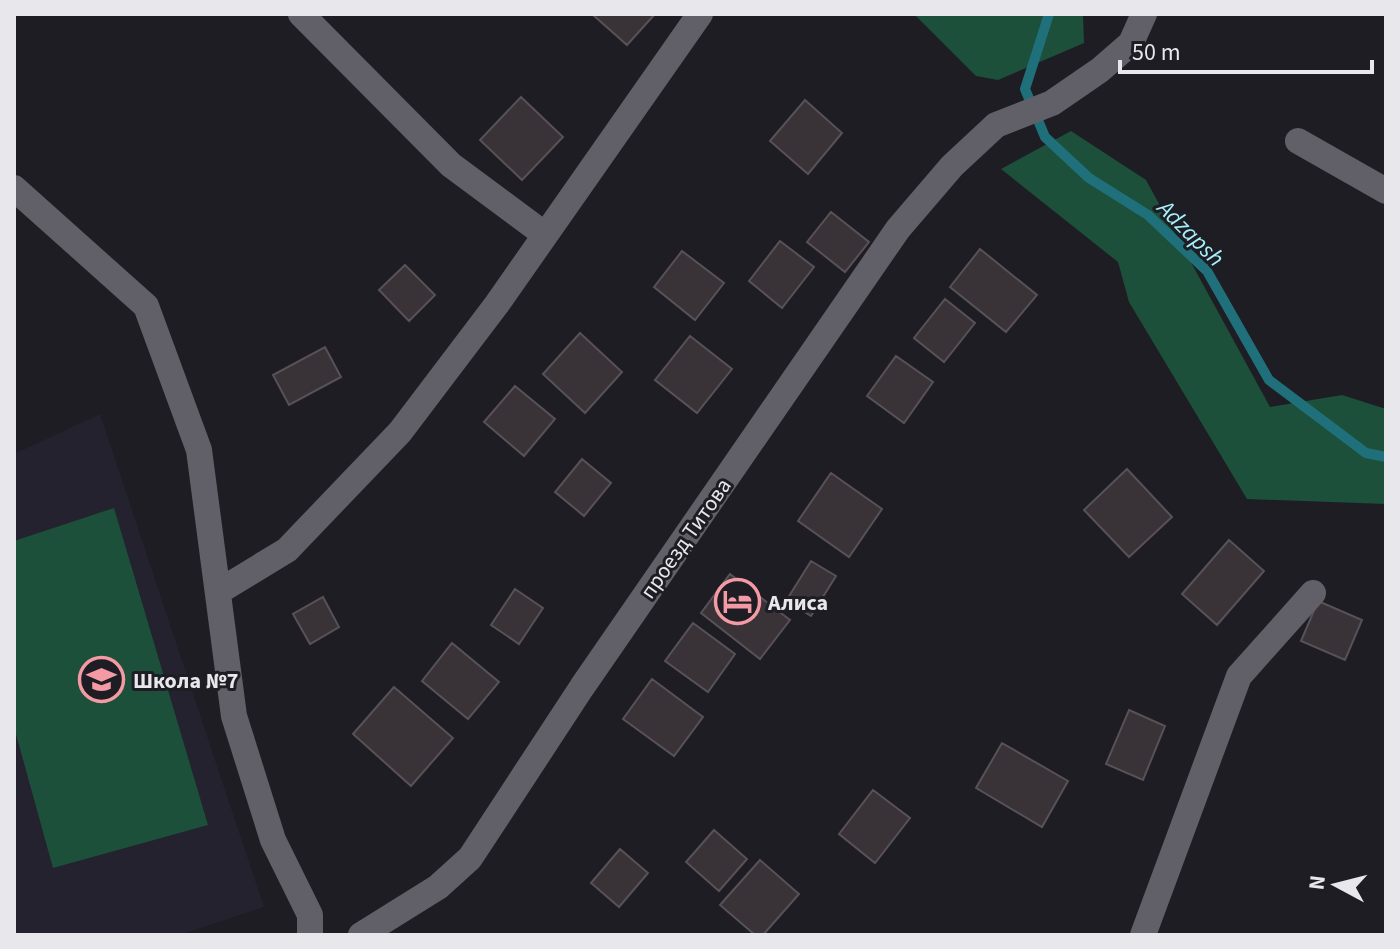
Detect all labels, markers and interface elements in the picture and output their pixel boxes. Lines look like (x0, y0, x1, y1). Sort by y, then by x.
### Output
scale bar (1120, 24, 1372, 74)
text: 50 m (1132, 35, 1181, 70)
water label: Adzapsh (1148, 190, 1232, 275)
street label: проезд Титова (632, 472, 739, 605)
hotel icon: Алиса (713, 578, 761, 626)
place label: Алиса (767, 587, 828, 619)
school or university icon: Школа №7 (78, 656, 126, 704)
place label: Школа №7 (133, 665, 238, 697)
north arrow (1296, 845, 1376, 925)
text: N (1300, 873, 1334, 892)

